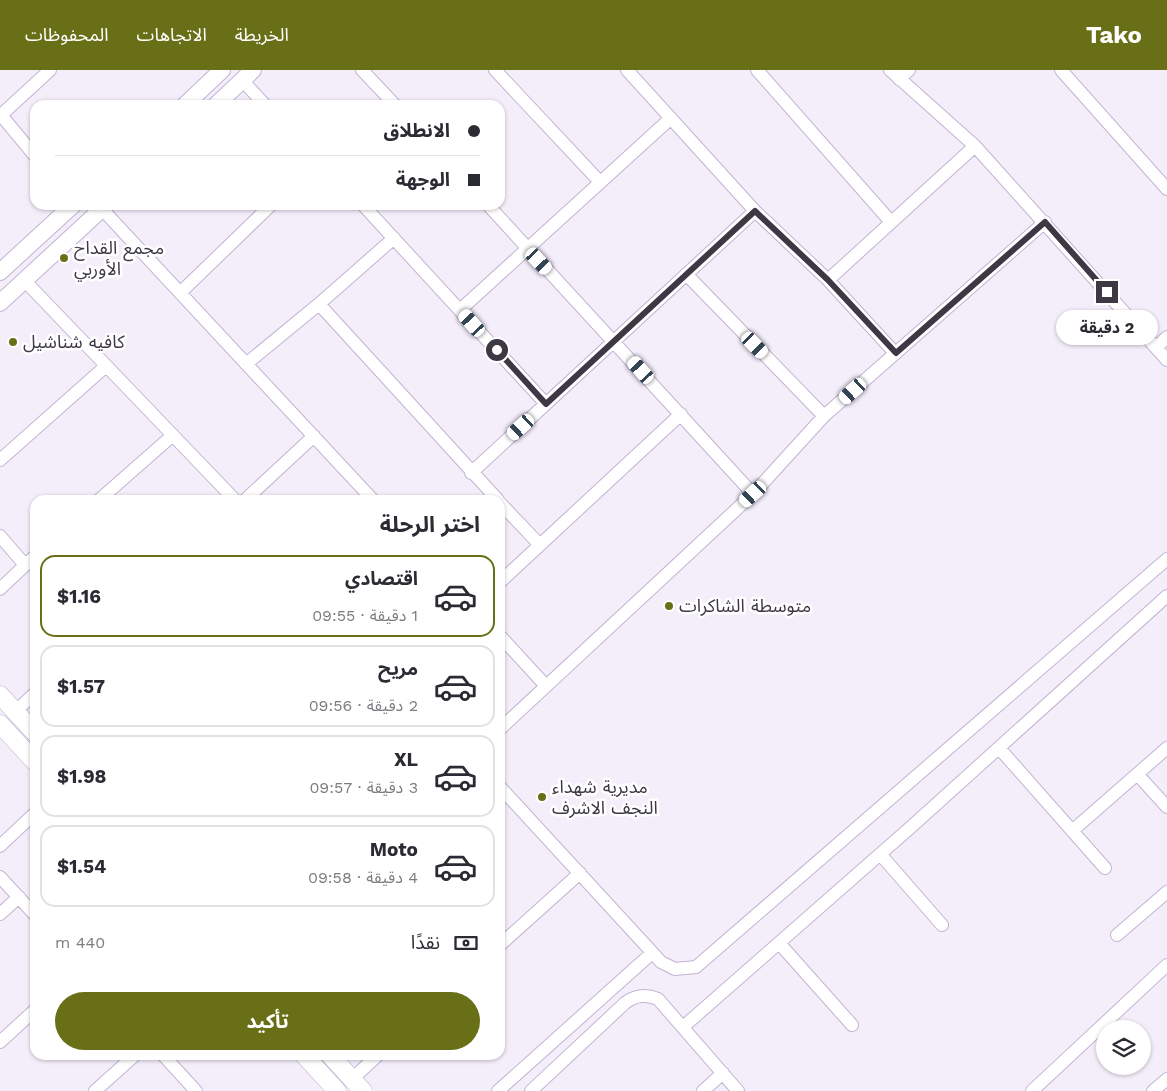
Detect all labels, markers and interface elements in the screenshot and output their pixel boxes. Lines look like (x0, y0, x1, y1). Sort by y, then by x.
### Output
text: Tako (1086, 21, 1142, 49)
text: المحفوظات (25, 24, 109, 45)
text: الاتجاهات (137, 24, 207, 45)
text: الخريطة (235, 24, 289, 45)
text: الانطلاق (384, 119, 450, 142)
text: الوجهة (396, 168, 450, 191)
place label: مجمع القداح الأوربي (74, 237, 164, 282)
car (523, 245, 554, 277)
marker: مجمع القداح الأوربي (58, 252, 70, 264)
route end (1096, 281, 1118, 303)
car (456, 307, 487, 339)
callout: 2 دقيقة (1056, 310, 1158, 344)
text: 2 دقيقة (1080, 318, 1134, 337)
car (739, 329, 770, 361)
place label: كافيه شناشيل (23, 331, 125, 353)
marker: كافيه شناشيل (7, 336, 19, 348)
route start (486, 339, 508, 361)
car (625, 354, 656, 386)
car (836, 375, 869, 407)
car (504, 411, 537, 443)
car (736, 478, 769, 510)
text: اختر الرحلة (380, 512, 480, 537)
text: اقتصادي (345, 567, 418, 590)
icon: car (433, 574, 478, 619)
text: $1.16 (57, 585, 101, 608)
place label: متوسطة الشاكرات (679, 595, 811, 617)
marker: متوسطة الشاكرات (663, 600, 675, 612)
text: 1 دقيقة · 09:55 (312, 606, 418, 625)
text: مريح (378, 657, 418, 680)
icon: car (433, 664, 478, 709)
text: $1.57 (57, 675, 105, 698)
text: 2 دقيقة · 09:56 (309, 696, 418, 715)
text: XL (394, 748, 418, 771)
icon: car (433, 754, 478, 799)
text: $1.98 (57, 765, 107, 788)
place label: مديرية شهداء النجف الاشرف (552, 776, 658, 819)
text: 3 دقيقة · 09:57 (309, 778, 418, 797)
marker: مديرية شهداء النجف الاشرف (536, 791, 548, 803)
text: Moto (370, 838, 418, 861)
icon: car (433, 844, 478, 889)
text: $1.54 (57, 855, 106, 878)
text: 4 دقيقة · 09:58 (308, 868, 418, 887)
icon: cash (452, 929, 480, 957)
text: نقدًا (411, 931, 440, 954)
text: 440 m (55, 933, 105, 952)
button: تأكيد (55, 992, 480, 1050)
map controls (1096, 1020, 1151, 1075)
button: layers (1096, 1020, 1151, 1075)

